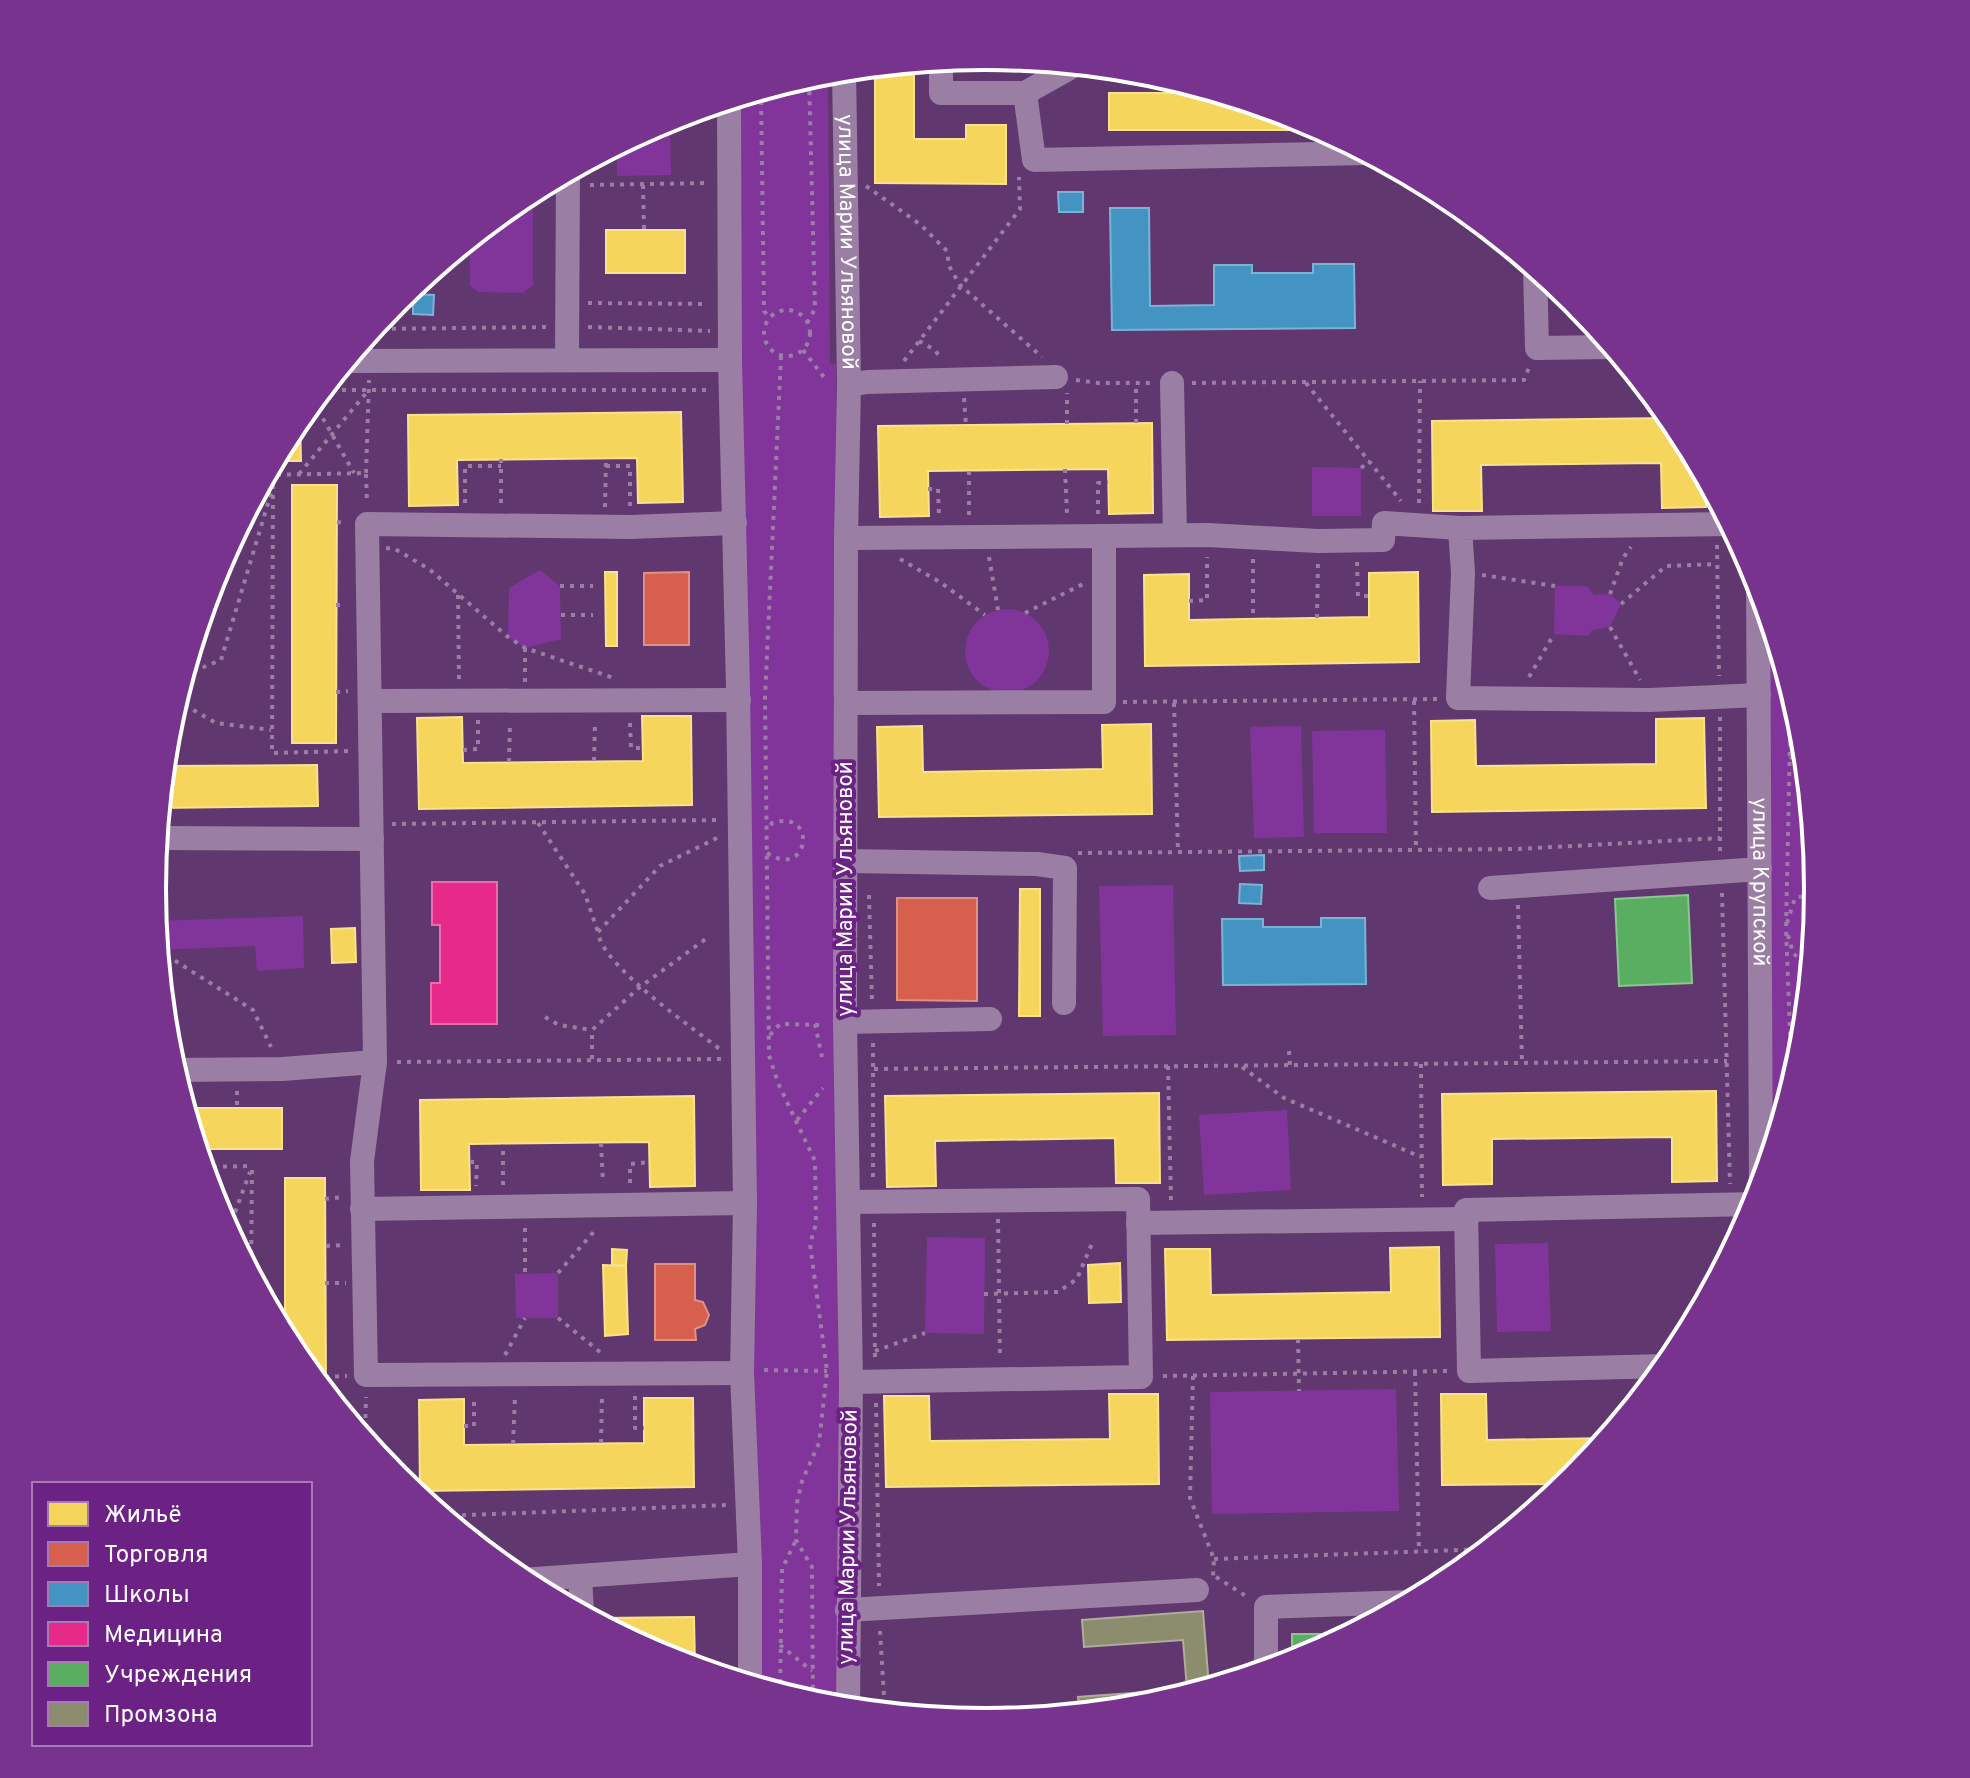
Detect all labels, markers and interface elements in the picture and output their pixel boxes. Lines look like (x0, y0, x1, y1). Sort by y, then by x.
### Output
street label: улица Марии Ульяновой (831, 114, 862, 370)
street label: улица Марии Ульяновой (833, 761, 860, 1017)
street label: улица Крупской (1746, 797, 1773, 967)
street label: улица Марии Ульяновой (833, 1409, 865, 1665)
legend (32, 1482, 312, 1746)
text: Жильё (104, 1501, 181, 1531)
text: Торговля (104, 1541, 208, 1571)
text: Школы (104, 1581, 190, 1611)
text: Медицина (104, 1621, 223, 1651)
text: Учреждения (104, 1661, 252, 1691)
text: Промзона (104, 1701, 217, 1731)

